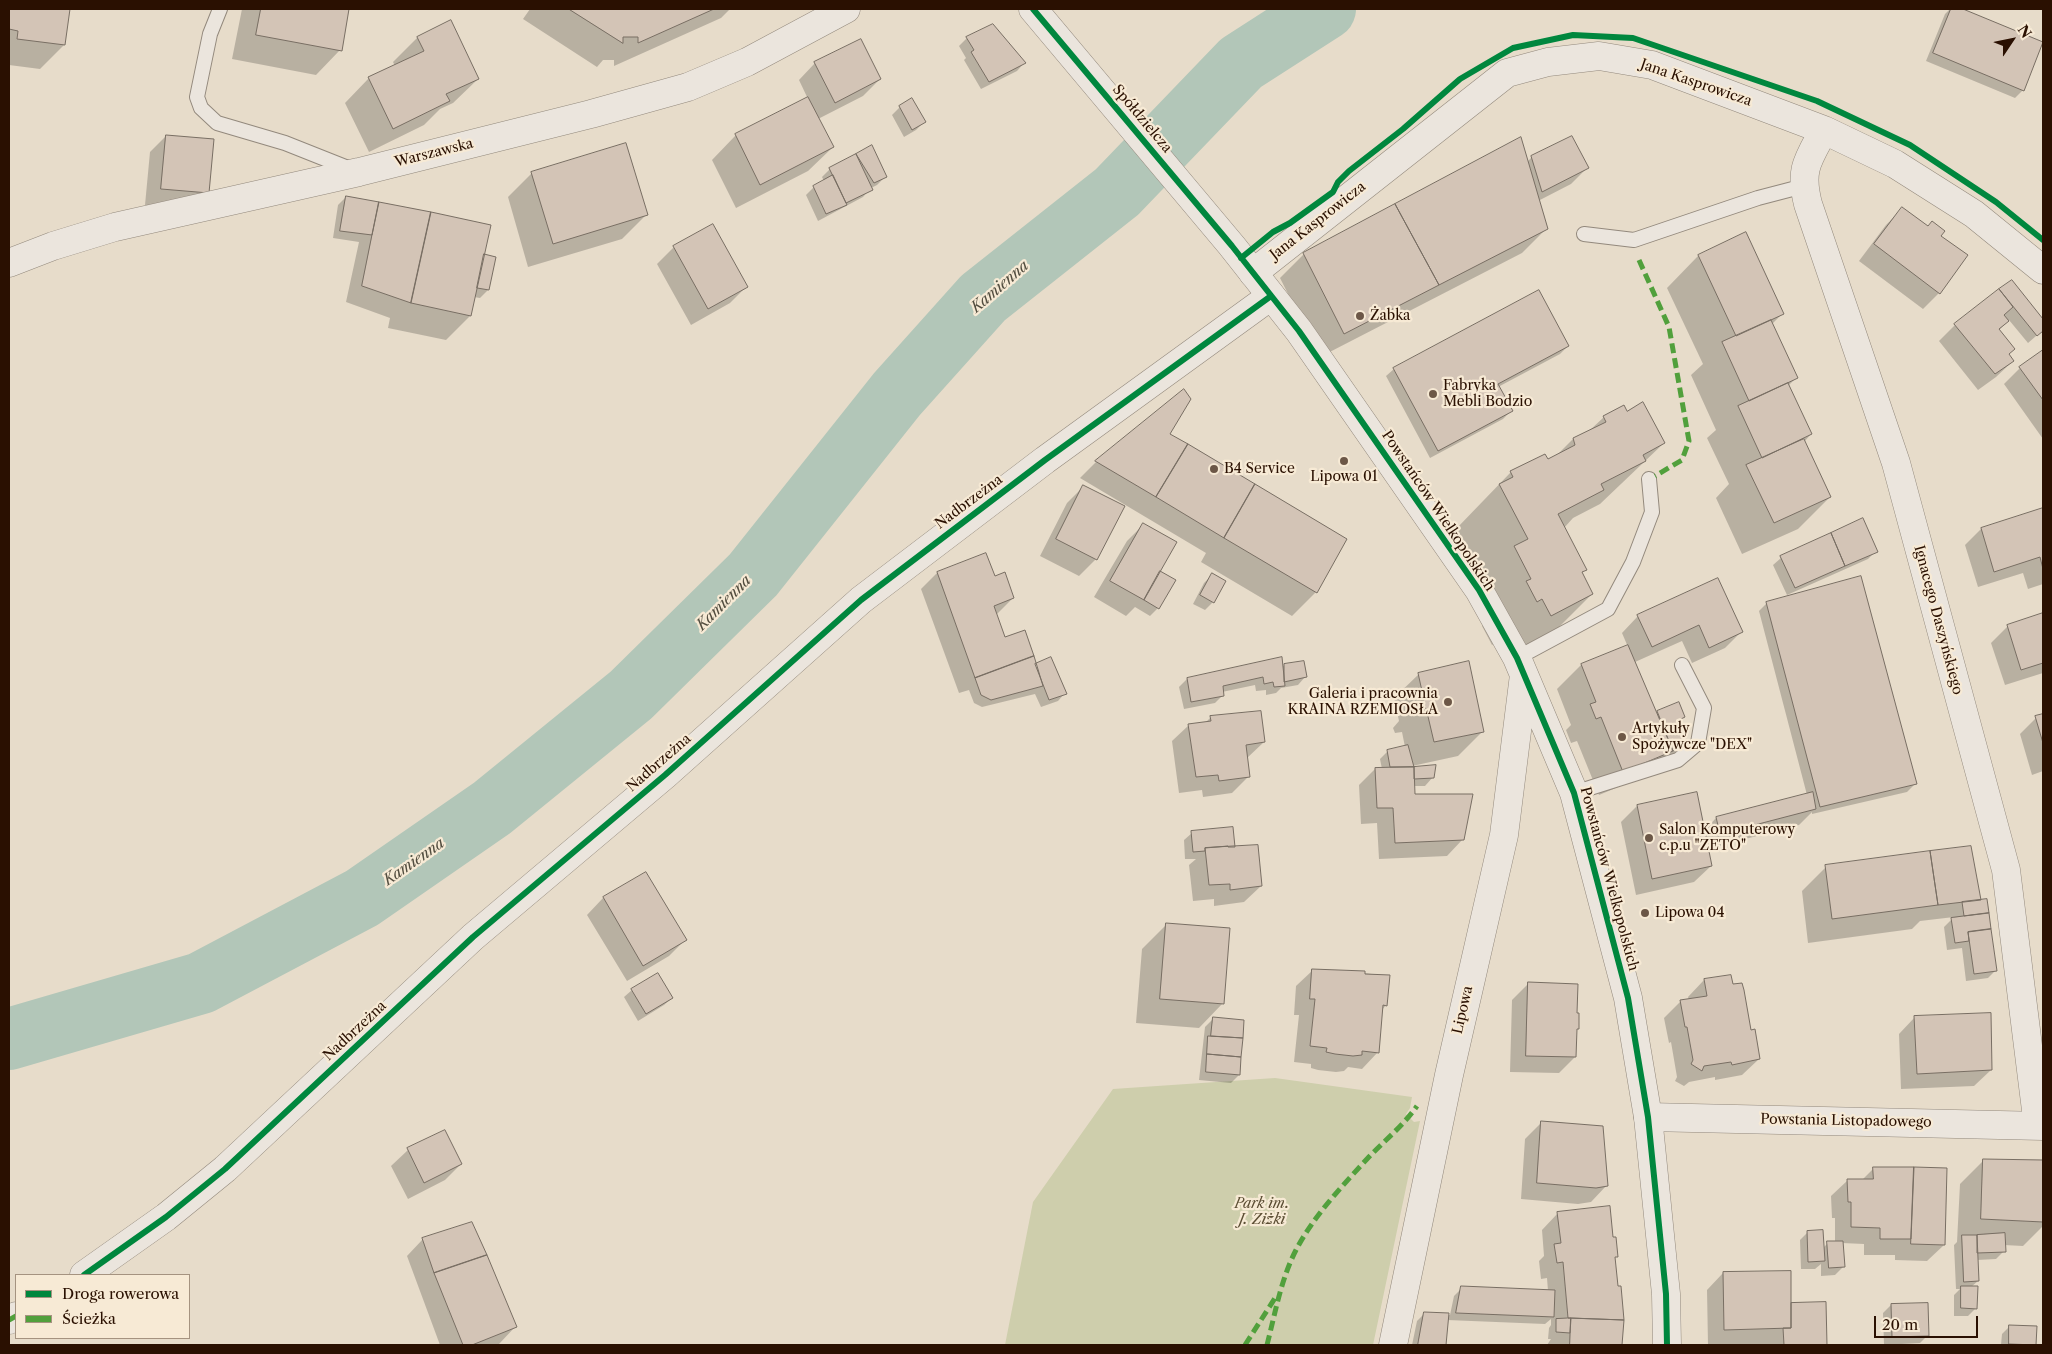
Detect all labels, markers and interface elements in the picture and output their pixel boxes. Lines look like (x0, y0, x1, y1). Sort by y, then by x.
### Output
north arrow (1987, 15, 2037, 65)
text: N (2014, 22, 2035, 42)
street label: Jana Kasprowicza (1638, 56, 1754, 110)
street label: Spółdzielcza (1109, 82, 1175, 156)
street label: Warszawska (393, 135, 475, 171)
street label: Jana Kasprowicza (1267, 178, 1369, 264)
water label: Kamienna (968, 257, 1032, 317)
place label: Żabka (1370, 308, 1410, 324)
marker: Żabka (1354, 310, 1366, 322)
place label: Fabryka Mebli Bodzio (1443, 378, 1532, 411)
marker: Fabryka Mebli Bodzio (1427, 388, 1439, 400)
street label: Powstańców Wielkopolskich (1378, 428, 1498, 594)
marker: Lipowa 01 (1338, 455, 1350, 467)
place label: B4 Service (1224, 461, 1295, 477)
marker: B4 Service (1208, 463, 1220, 475)
place label: Lipowa 01 (1310, 469, 1378, 485)
street label: Nadbrzeżna (932, 471, 1006, 533)
street label: Ignacego Daszyńskiego (1910, 543, 1966, 697)
water label: Kamienna (693, 572, 755, 634)
place label: Galeria i pracownia KRAINA RZEMIOSŁA (1287, 686, 1438, 719)
marker: Galeria i pracownia KRAINA RZEMIOSŁA (1442, 696, 1454, 708)
place label: Artykuły Spożywcze "DEX" (1632, 721, 1752, 754)
street label: Nadbrzeżna (623, 730, 695, 796)
marker: Artykuły Spożywcze "DEX" (1616, 731, 1628, 743)
street label: Powstańców Wielkopolskich (1576, 785, 1642, 973)
place label: Salon Komputerowy c.p.u "ZETO" (1659, 822, 1795, 854)
marker: Salon Komputerowy c.p.u "ZETO" (1643, 832, 1655, 844)
water label: Kamienna (380, 834, 448, 890)
place label: Lipowa 04 (1655, 905, 1725, 921)
marker: Lipowa 04 (1639, 907, 1651, 919)
street label: Lipowa (1449, 984, 1477, 1036)
street label: Nadbrzeżna (320, 998, 390, 1064)
street label: Powstania Listopadowego (1760, 1111, 1932, 1131)
park label: Park im. J. Ziżki (1234, 1196, 1290, 1228)
legend (15, 1274, 190, 1339)
text: Droga rowerowa (62, 1284, 179, 1303)
scale bar (1877, 1306, 1981, 1338)
text: Ścieżka (62, 1309, 116, 1328)
text: 20 m (1882, 1315, 1918, 1334)

